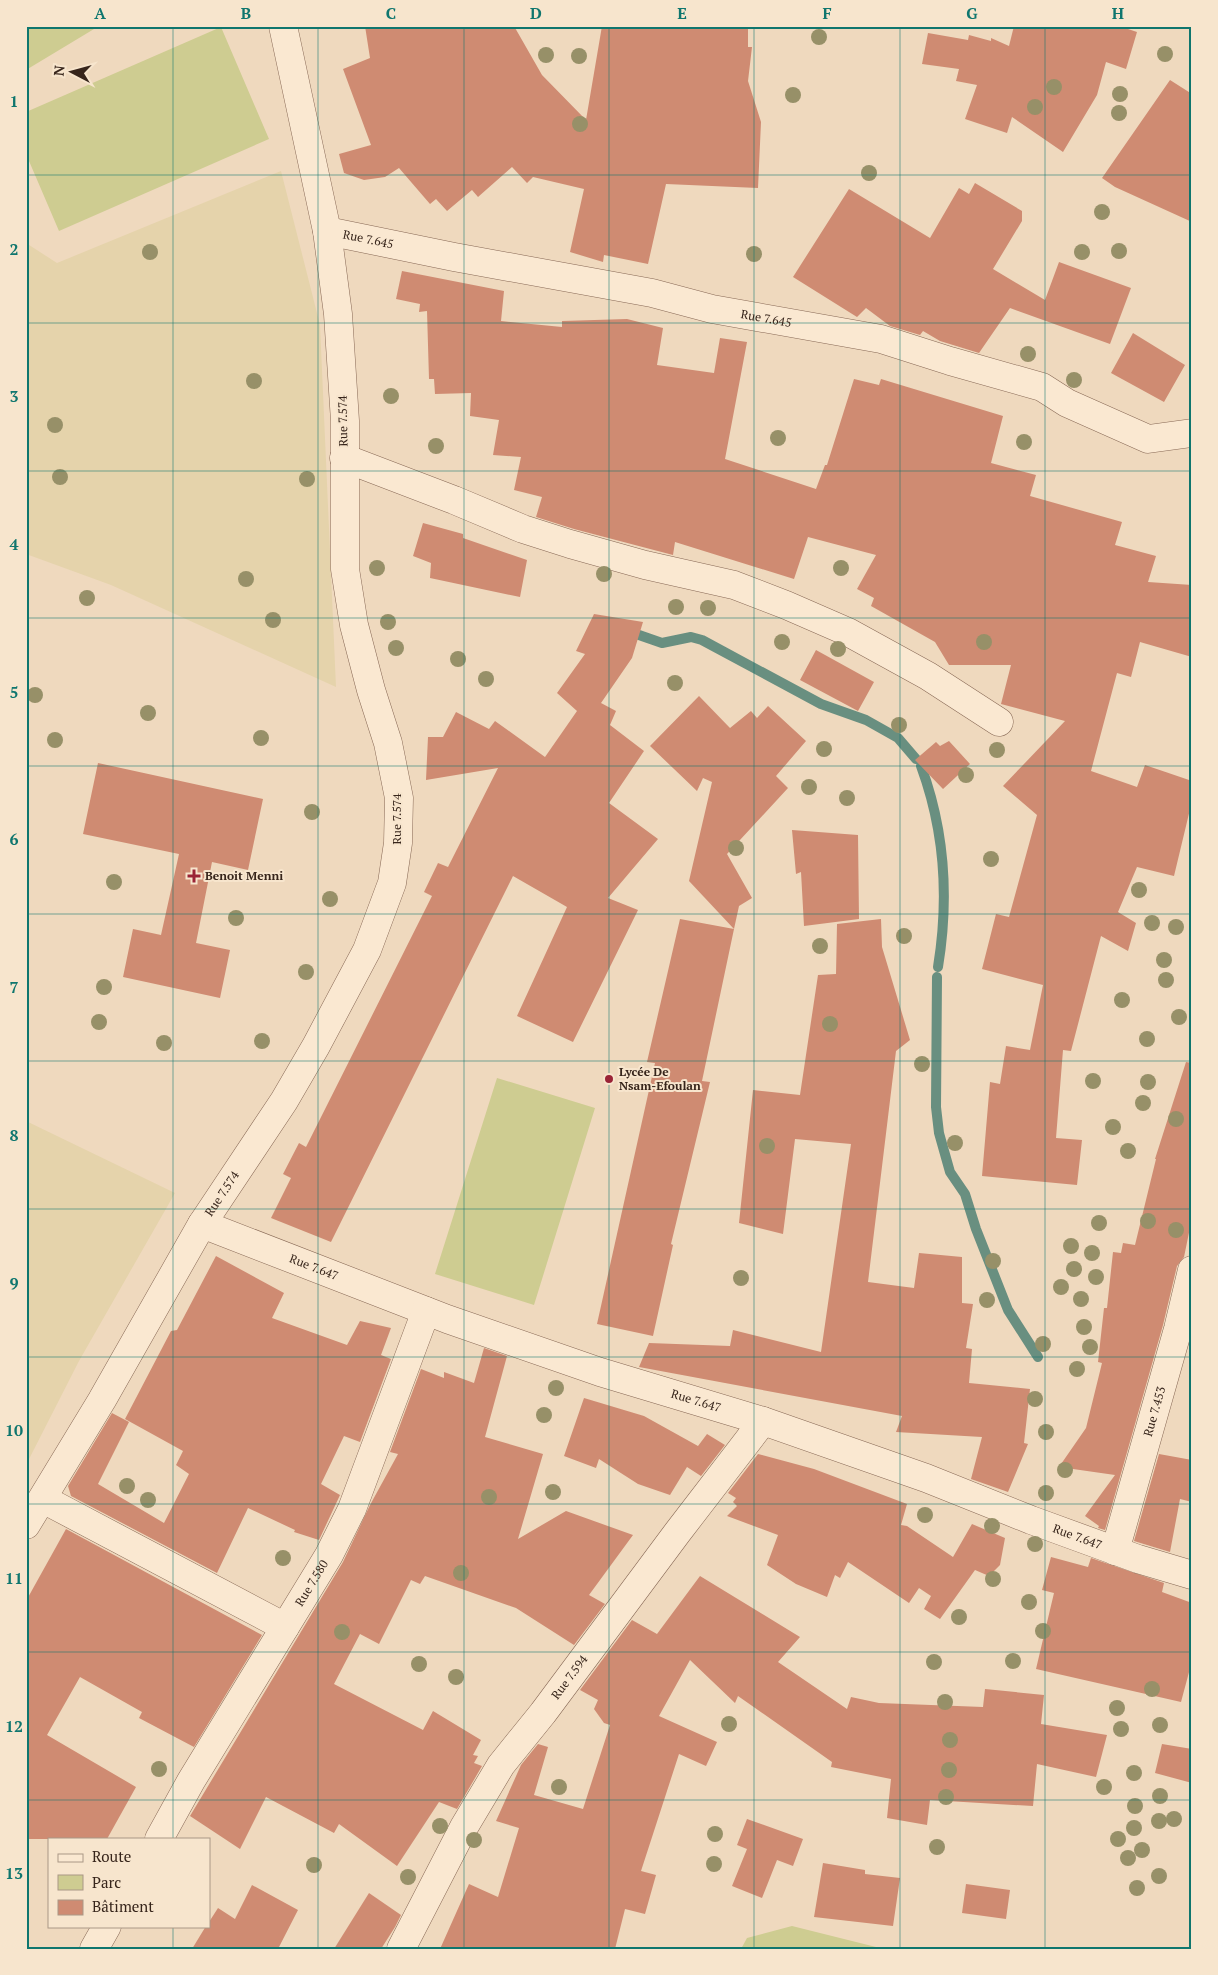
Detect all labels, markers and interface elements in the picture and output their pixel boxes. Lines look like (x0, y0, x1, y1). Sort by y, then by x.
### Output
text: A (94, 2, 106, 24)
text: B (241, 2, 251, 24)
text: C (386, 2, 396, 24)
text: D (530, 2, 542, 24)
text: E (677, 2, 687, 24)
text: F (822, 2, 832, 24)
text: G (966, 2, 978, 24)
text: H (1112, 2, 1124, 24)
north arrow (48, 48, 98, 98)
text: N (49, 64, 69, 77)
text: 1 (9, 90, 19, 112)
street label: Rue 7.645 (342, 226, 395, 251)
text: 2 (9, 238, 19, 260)
street label: Rue 7.645 (740, 306, 793, 330)
text: 3 (9, 385, 19, 407)
street label: Rue 7.574 (335, 395, 350, 447)
text: 4 (9, 533, 19, 555)
text: 5 (9, 681, 19, 703)
street label: Rue 7.574 (389, 793, 404, 845)
text: 6 (9, 828, 19, 850)
place label: Benoit Menni (205, 868, 283, 883)
marker: Benoit Menni (187, 869, 201, 883)
text: 7 (9, 976, 19, 998)
place label: Lycée De Nsam-Efoulan (619, 1064, 701, 1093)
marker: Lycée De Nsam-Efoulan (603, 1073, 615, 1085)
text: 8 (9, 1124, 19, 1146)
street label: Rue 7.574 (201, 1168, 243, 1219)
street label: Rue 7.647 (287, 1251, 341, 1283)
text: 9 (9, 1272, 19, 1294)
street label: Rue 7.453 (1140, 1385, 1168, 1438)
street label: Rue 7.647 (669, 1386, 723, 1415)
text: 10 (5, 1419, 23, 1441)
street label: Rue 7.647 (1051, 1521, 1104, 1552)
street label: Rue 7.580 (292, 1557, 331, 1609)
text: 11 (5, 1567, 23, 1589)
street label: Rue 7.594 (548, 1651, 591, 1702)
text: 12 (5, 1715, 23, 1737)
legend (48, 1838, 210, 1928)
text: Route (92, 1846, 131, 1866)
text: 13 (5, 1862, 23, 1884)
text: Parc (92, 1872, 121, 1892)
text: Bâtiment (92, 1896, 154, 1916)

